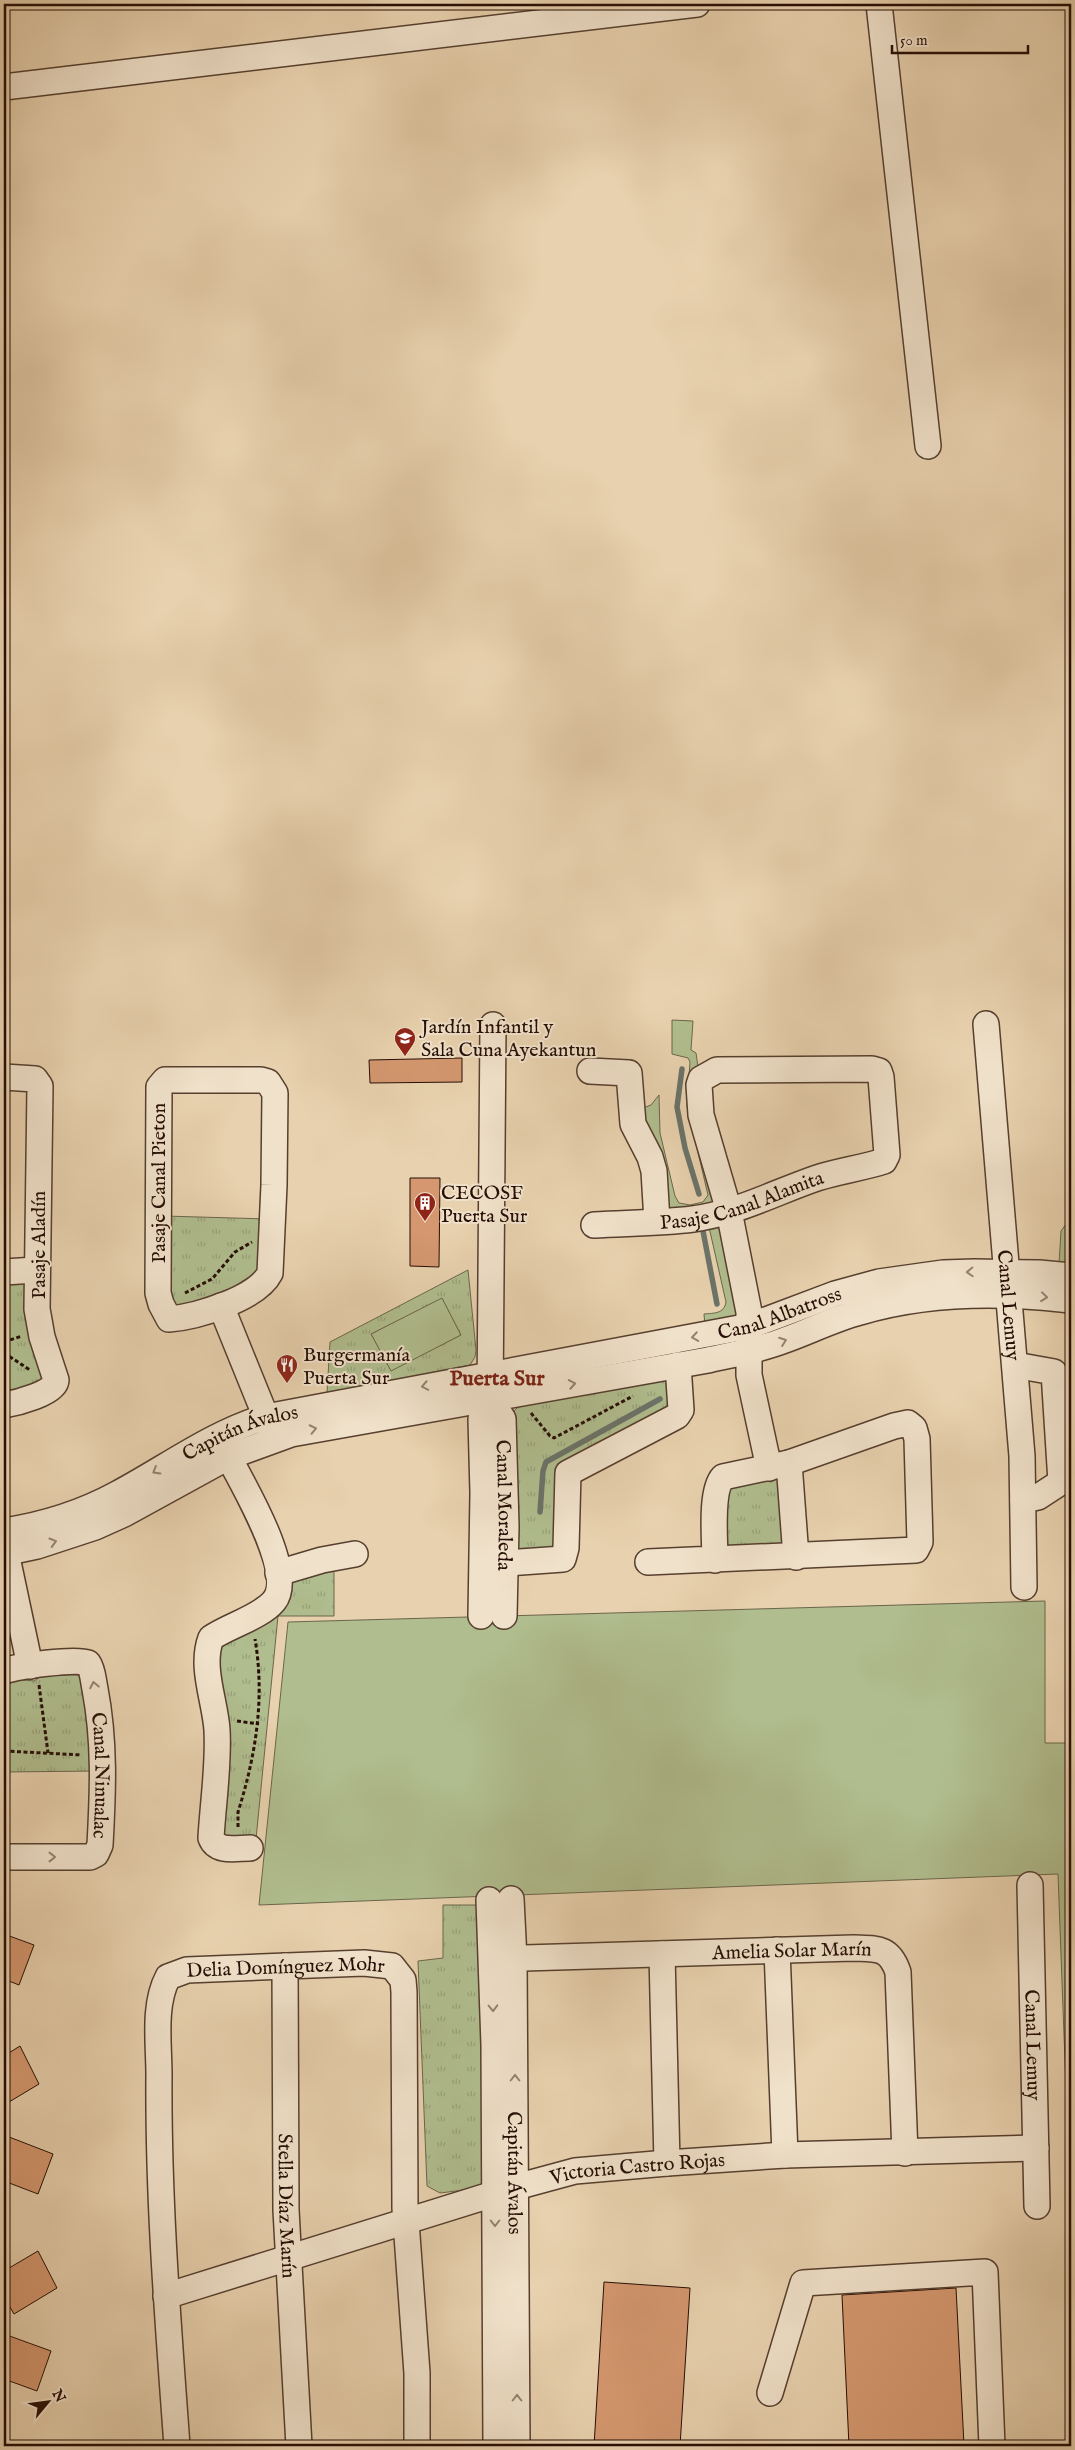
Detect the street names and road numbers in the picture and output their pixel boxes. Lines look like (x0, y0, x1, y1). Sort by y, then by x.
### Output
street label: Pasaje Canal Pieton (147, 1103, 172, 1263)
street label: Pasaje Canal Alamita (659, 1166, 827, 1236)
street label: Pasaje Aladín (27, 1190, 52, 1299)
street label: Canal Lemuy (991, 1249, 1025, 1362)
street label: Canal Albatross (716, 1282, 844, 1346)
street label: Capitán Ávalos (178, 1400, 300, 1467)
street label: Canal Moraleda (490, 1439, 517, 1571)
street label: Canal Ninualac (85, 1711, 113, 1839)
street label: Amelia Solar Marín (711, 1937, 873, 1966)
street label: Delia Domínguez Mohr (186, 1952, 387, 1984)
street label: Canal Lemuy (1018, 1989, 1046, 2101)
street label: Capitán Ávalos (501, 2111, 527, 2235)
street label: Stella Díaz Marín (272, 2134, 301, 2279)
street label: Victoria Castro Rojas (546, 2148, 726, 2191)

